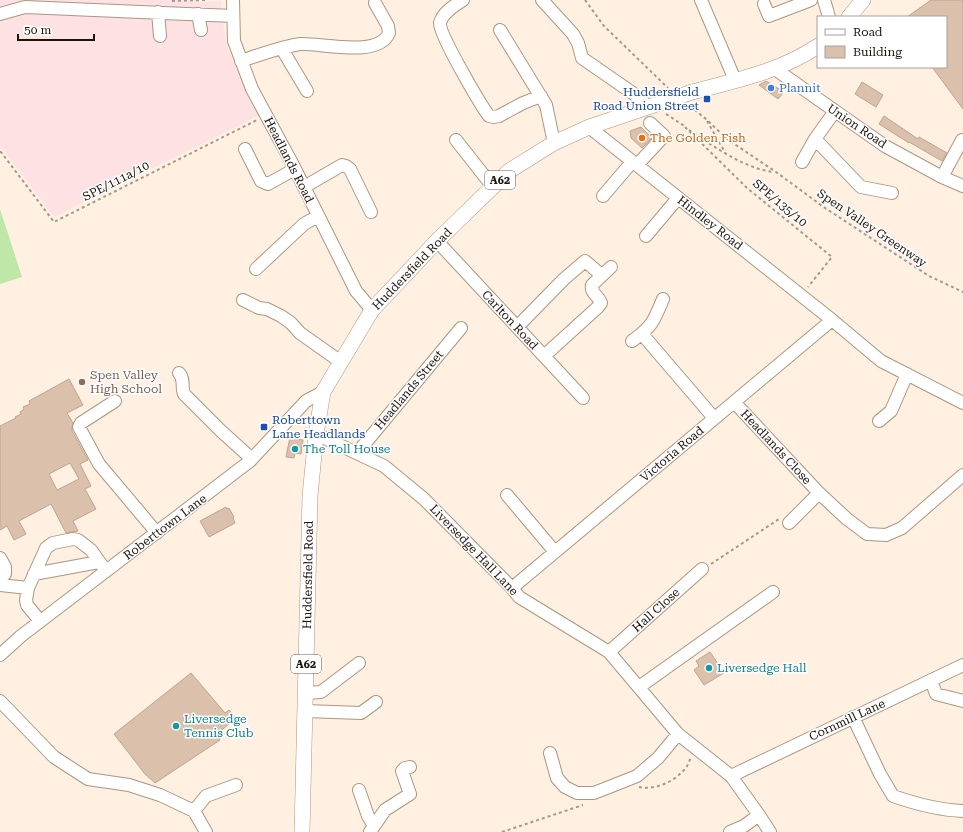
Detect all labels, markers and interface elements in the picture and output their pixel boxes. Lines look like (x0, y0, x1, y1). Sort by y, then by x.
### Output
scale bar (18, 16, 94, 42)
legend (817, 16, 947, 68)
text: 50 m (24, 23, 51, 37)
text: Road (853, 25, 883, 39)
text: Building (853, 45, 902, 59)
place label: Plannit (779, 81, 821, 95)
marker: Plannit (766, 83, 776, 93)
place label: Huddersfield Road Union Street (593, 85, 700, 113)
marker: Huddersfield Road Union Street (702, 94, 712, 104)
street label: Union Road (825, 101, 890, 151)
street label: Headlands Road (261, 115, 317, 205)
place label: The Golden Fish (650, 131, 746, 145)
marker: The Golden Fish (637, 133, 647, 143)
street label: SPE/111a/10 (80, 158, 152, 204)
road number: A62 (485, 171, 515, 189)
street label: SPE/135/10 (750, 176, 810, 230)
street label: Spen Valley Greenway (815, 186, 930, 270)
street label: Hindley Road (675, 193, 746, 253)
street label: Huddersfield Road (369, 225, 455, 313)
street label: Carlton Road (479, 288, 541, 353)
street label: Headlands Street (372, 347, 447, 433)
place label: Spen Valley High School (90, 368, 162, 396)
marker: Spen Valley High School (77, 377, 87, 387)
street label: Headlands Close (738, 407, 814, 487)
place label: Roberttown Lane Headlands (272, 413, 366, 441)
marker: Roberttown Lane Headlands (259, 422, 269, 432)
street label: Victoria Road (637, 423, 707, 485)
place label: The Toll House (303, 442, 391, 456)
marker: The Toll House (290, 444, 300, 454)
street label: Roberttown Lane (121, 491, 210, 563)
street label: Liversedge Hall Lane (427, 502, 521, 599)
street label: Huddersfield Road (300, 520, 316, 629)
street label: Hall Close (629, 585, 683, 635)
road number: A62 (291, 655, 321, 673)
place label: Liversedge Hall (717, 661, 807, 675)
marker: Liversedge Hall (704, 663, 714, 673)
street label: Cornmill Lane (807, 696, 888, 744)
place label: Liversedge Tennis Club (184, 712, 254, 740)
marker: Liversedge Tennis Club (171, 721, 181, 731)

